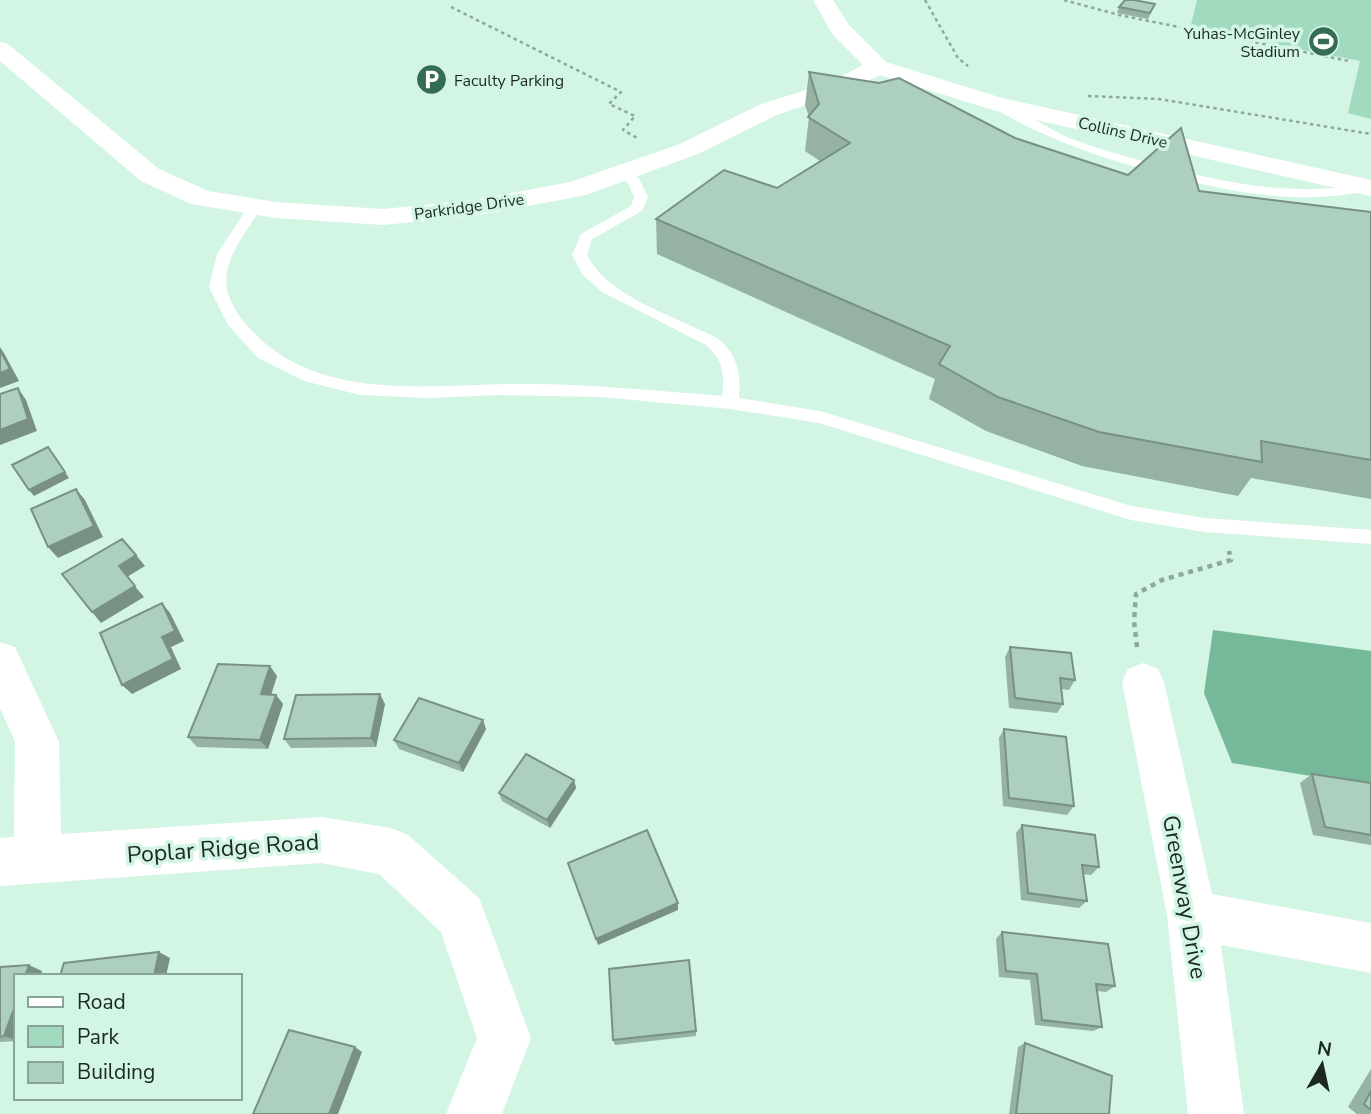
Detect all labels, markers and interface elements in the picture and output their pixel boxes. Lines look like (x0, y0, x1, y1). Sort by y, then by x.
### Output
place label: Yuhas-McGinley Stadium (1183, 23, 1301, 63)
sports icon: Yuhas-McGinley Stadium (1306, 25, 1340, 59)
parking icon: Faculty Parking (414, 63, 448, 97)
place label: Faculty Parking (454, 70, 564, 92)
street label: Collins Drive (1076, 112, 1170, 154)
street label: Parkridge Drive (413, 188, 525, 226)
street label: Greenway Drive (1155, 813, 1214, 981)
street label: Poplar Ridge Road (126, 826, 320, 871)
legend (14, 974, 242, 1100)
text: Road (77, 988, 126, 1016)
text: Park (77, 1023, 119, 1051)
north arrow (1287, 1030, 1357, 1100)
text: N (1315, 1035, 1334, 1063)
text: Building (77, 1058, 155, 1086)

